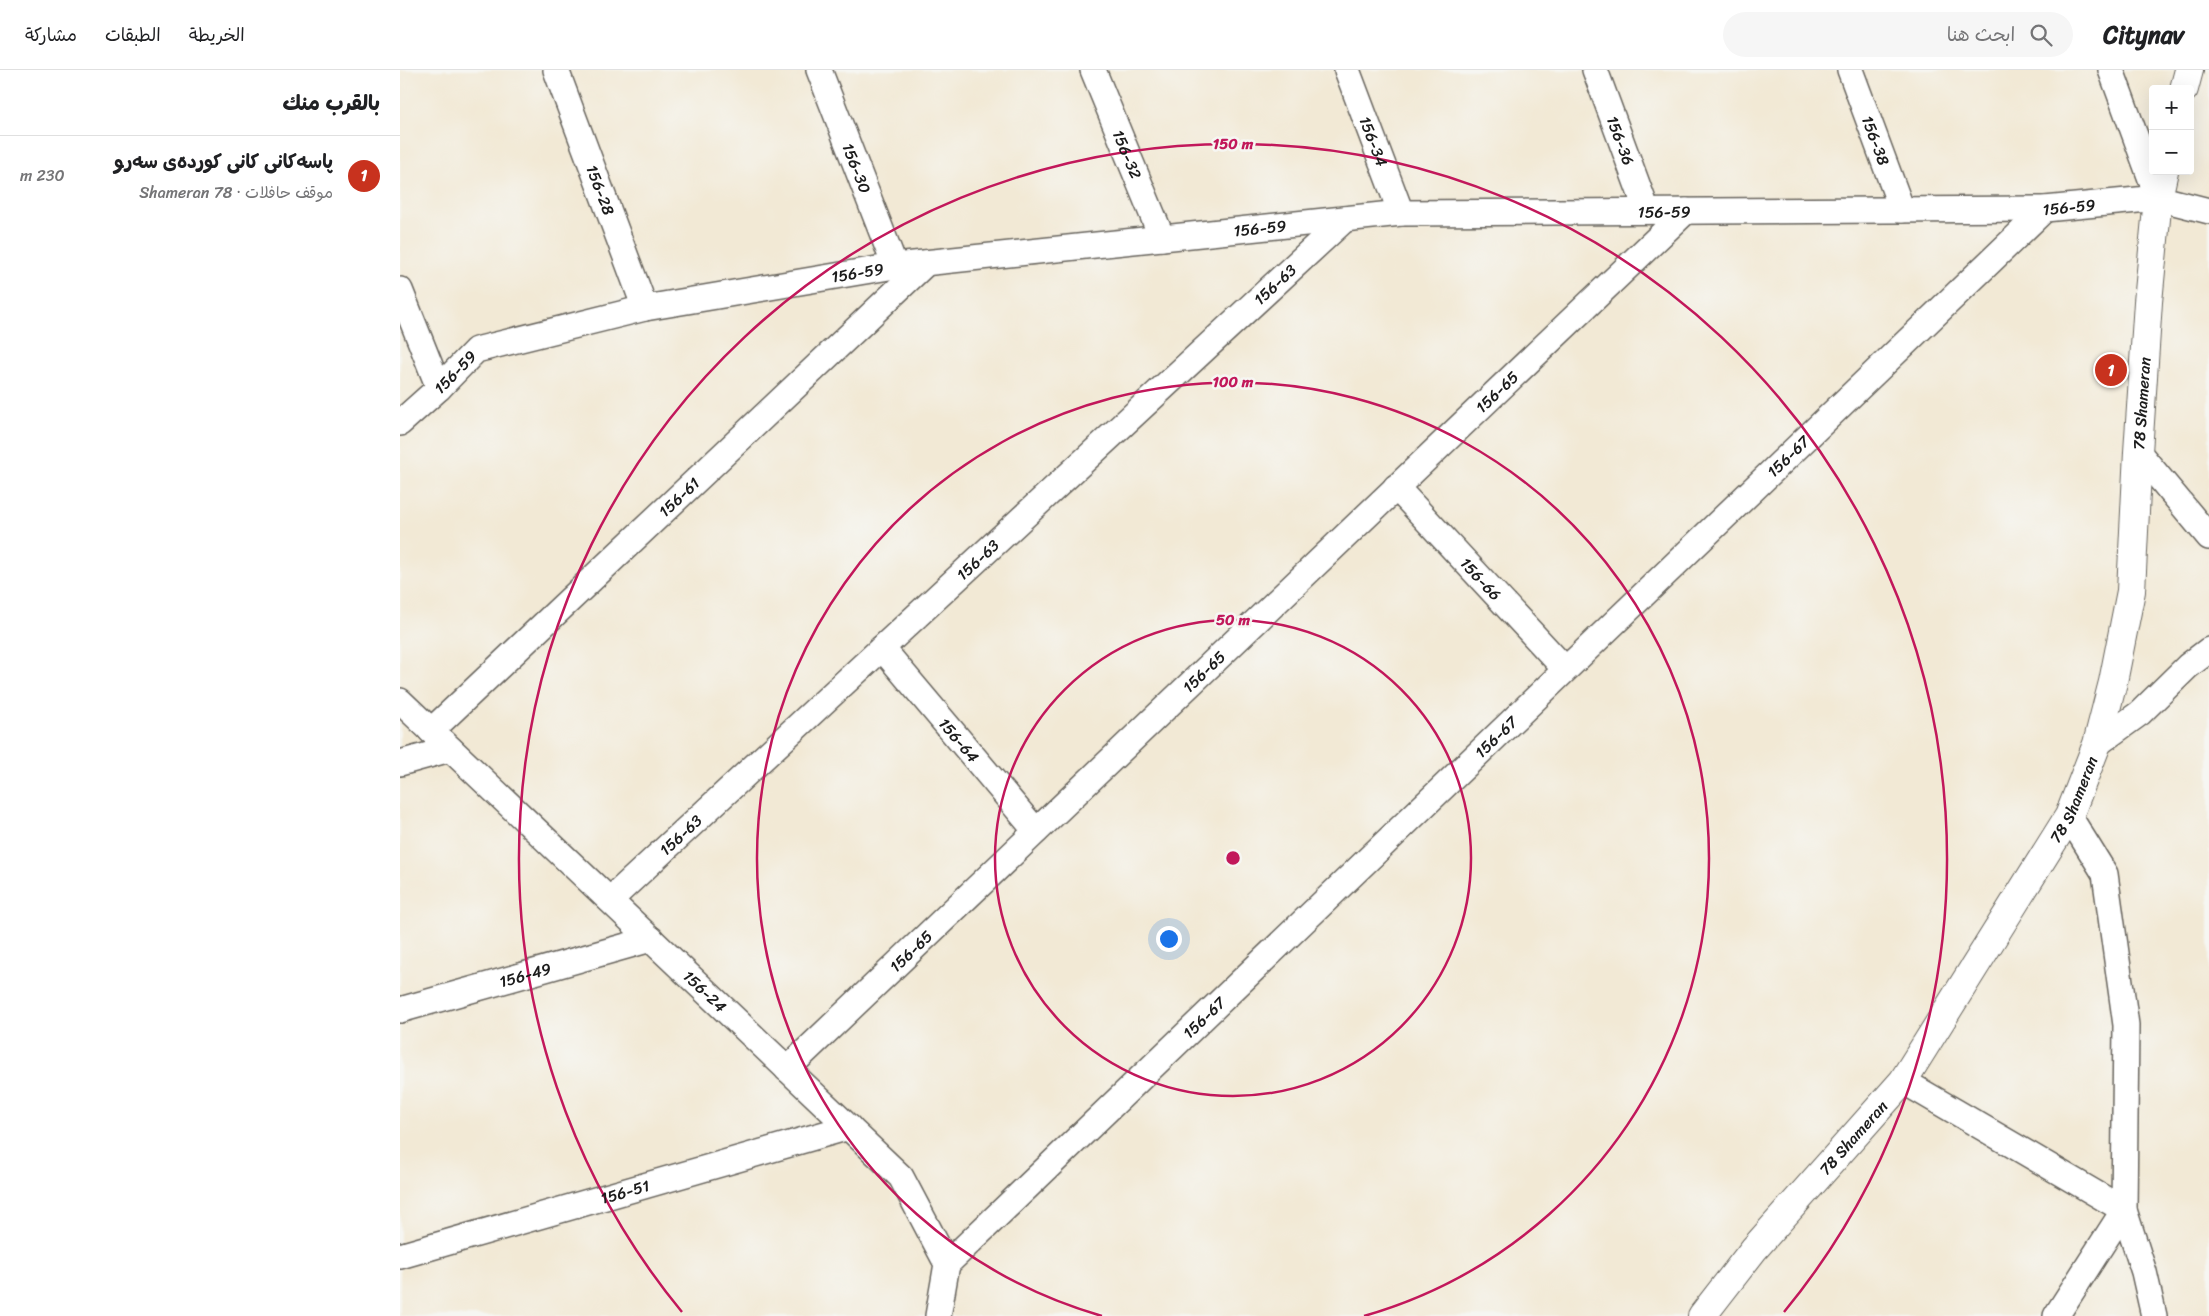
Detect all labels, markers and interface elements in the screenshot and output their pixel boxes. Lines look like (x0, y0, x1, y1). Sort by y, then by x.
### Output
search box (1723, 12, 2073, 57)
text: Citynav (2103, 14, 2184, 56)
text: ابحث هنا (1947, 18, 2015, 51)
text: مشاركة (25, 19, 77, 51)
text: الطبقات (105, 19, 161, 51)
text: الخريطة (189, 19, 245, 51)
icon: search (2027, 21, 2055, 49)
text: بالقرب منك (282, 84, 380, 122)
map controls (2149, 85, 2194, 175)
button: + (2149, 85, 2194, 130)
street label: 156-36 (1599, 111, 1643, 169)
street label: 156-38 (1854, 111, 1899, 170)
street label: 156-34 (1351, 112, 1397, 171)
street label: 156-32 (1104, 125, 1151, 183)
button: − (2149, 130, 2194, 175)
text: 150 m (1213, 131, 1254, 157)
street label: 156-30 (834, 138, 880, 197)
text: پاسەکانی کانی کوردەی سەرو (113, 145, 333, 178)
street label: 156-28 (578, 160, 624, 220)
text: 230 m (20, 161, 65, 190)
text: 1 (361, 161, 367, 190)
text: موقف حافلات · 78 Shameran (139, 178, 333, 207)
street label: 156-59 (2041, 190, 2097, 224)
street label: 156-59 (1638, 197, 1691, 226)
street label: 156-59 (1232, 211, 1288, 245)
street label: 156-59 (829, 254, 886, 291)
street label: 156-63 (1246, 256, 1303, 312)
street label: 156-59 (426, 343, 484, 401)
pin: 1 (2095, 351, 2127, 389)
street label: 78 Shameran (2124, 356, 2159, 451)
street label: 156-65 (1468, 363, 1526, 420)
text: 100 m (1213, 369, 1254, 395)
street label: 156-67 (1759, 427, 1817, 484)
street label: 156-61 (651, 469, 707, 524)
street label: 156-63 (949, 531, 1006, 587)
street label: 156-66 (1453, 550, 1509, 607)
text: 50 m (1216, 607, 1251, 633)
street label: 156-65 (1175, 643, 1233, 700)
street label: 156-67 (1467, 708, 1525, 765)
street label: 156-64 (931, 710, 987, 769)
street label: 78 Shameran (2041, 751, 2106, 849)
street label: 156-63 (652, 807, 709, 863)
centre of rings (1224, 849, 1242, 867)
street label: 156-65 (882, 922, 940, 979)
your location (1156, 926, 1182, 952)
street label: 156-49 (496, 953, 555, 996)
street label: 156-24 (676, 962, 734, 1020)
street label: 156-67 (1175, 988, 1233, 1046)
street label: 78 Shameran (1811, 1093, 1895, 1182)
street label: 156-51 (597, 1171, 653, 1212)

